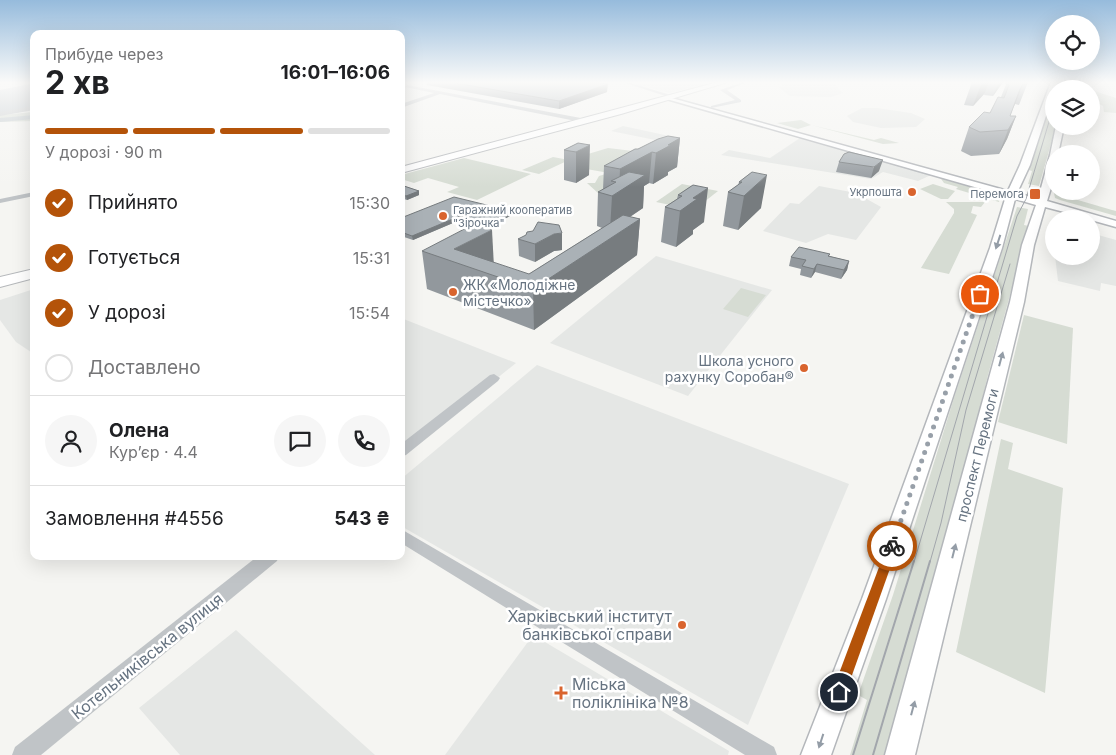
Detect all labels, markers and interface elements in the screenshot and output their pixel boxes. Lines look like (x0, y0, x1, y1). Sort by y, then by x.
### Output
map controls (1045, 15, 1100, 265)
button: locate (1045, 15, 1100, 70)
text: Прибуде через (45, 44, 163, 64)
text: 16:01–16:06 (281, 61, 390, 84)
text: 2 хв (45, 63, 110, 102)
button: layers (1045, 80, 1100, 135)
text: У дорозі · 90 m (45, 142, 163, 162)
button: + (1045, 145, 1100, 200)
place label: Укрпошта (849, 185, 902, 199)
marker: Укрпошта (906, 186, 918, 198)
place label: Перемога (970, 187, 1024, 201)
marker: Перемога (1028, 187, 1042, 201)
icon: check (45, 189, 73, 217)
text: Прийнято (88, 191, 178, 214)
text: 15:30 (349, 193, 390, 213)
place label: Гаражний кооператив "Зірочка" (453, 203, 572, 230)
marker: Гаражний кооператив "Зірочка" (437, 210, 449, 222)
button: − (1045, 210, 1100, 265)
one-way arrow (994, 234, 1002, 249)
icon: check (45, 244, 73, 272)
text: Готується (88, 246, 180, 269)
text: 15:31 (353, 248, 390, 268)
pin (959, 273, 1001, 315)
place label: ЖК «Молодіжне містечко» (463, 276, 575, 309)
icon: bag (966, 280, 994, 308)
marker: ЖК «Молодіжне містечко» (447, 286, 459, 298)
icon: check (45, 299, 73, 327)
text: У дорозі (88, 301, 166, 324)
text: 15:54 (349, 303, 390, 323)
place label: Школа усного рахунку Соробан® (665, 352, 794, 385)
one-way arrow (998, 352, 1006, 367)
text: Доставлено (88, 356, 201, 379)
marker: Школа усного рахунку Соробан® (798, 362, 810, 374)
street label: проспект Перемоги (952, 387, 1002, 523)
button: person (45, 415, 97, 467)
button: chat (274, 415, 326, 467)
button: phone (338, 415, 390, 467)
text: Олена (109, 419, 169, 442)
text: Кур’єр · 4.4 (109, 442, 198, 462)
text: Замовлення #4556 (45, 507, 224, 530)
text: 543 ₴ (334, 507, 390, 530)
courier (867, 521, 917, 571)
icon: bike (878, 532, 906, 560)
one-way arrow (950, 543, 958, 558)
street label: Котельниківська вулиця (67, 589, 227, 723)
place label: Харківський інститут банківської справи (507, 606, 673, 644)
marker: Харківський інститут банківської справи (676, 619, 688, 631)
pin (818, 671, 860, 713)
place label: Міська поліклініка №8 (572, 674, 689, 712)
icon: home (825, 678, 853, 706)
marker: Міська поліклініка №8 (554, 686, 568, 700)
one-way arrow (909, 700, 917, 715)
one-way arrow (817, 734, 825, 749)

